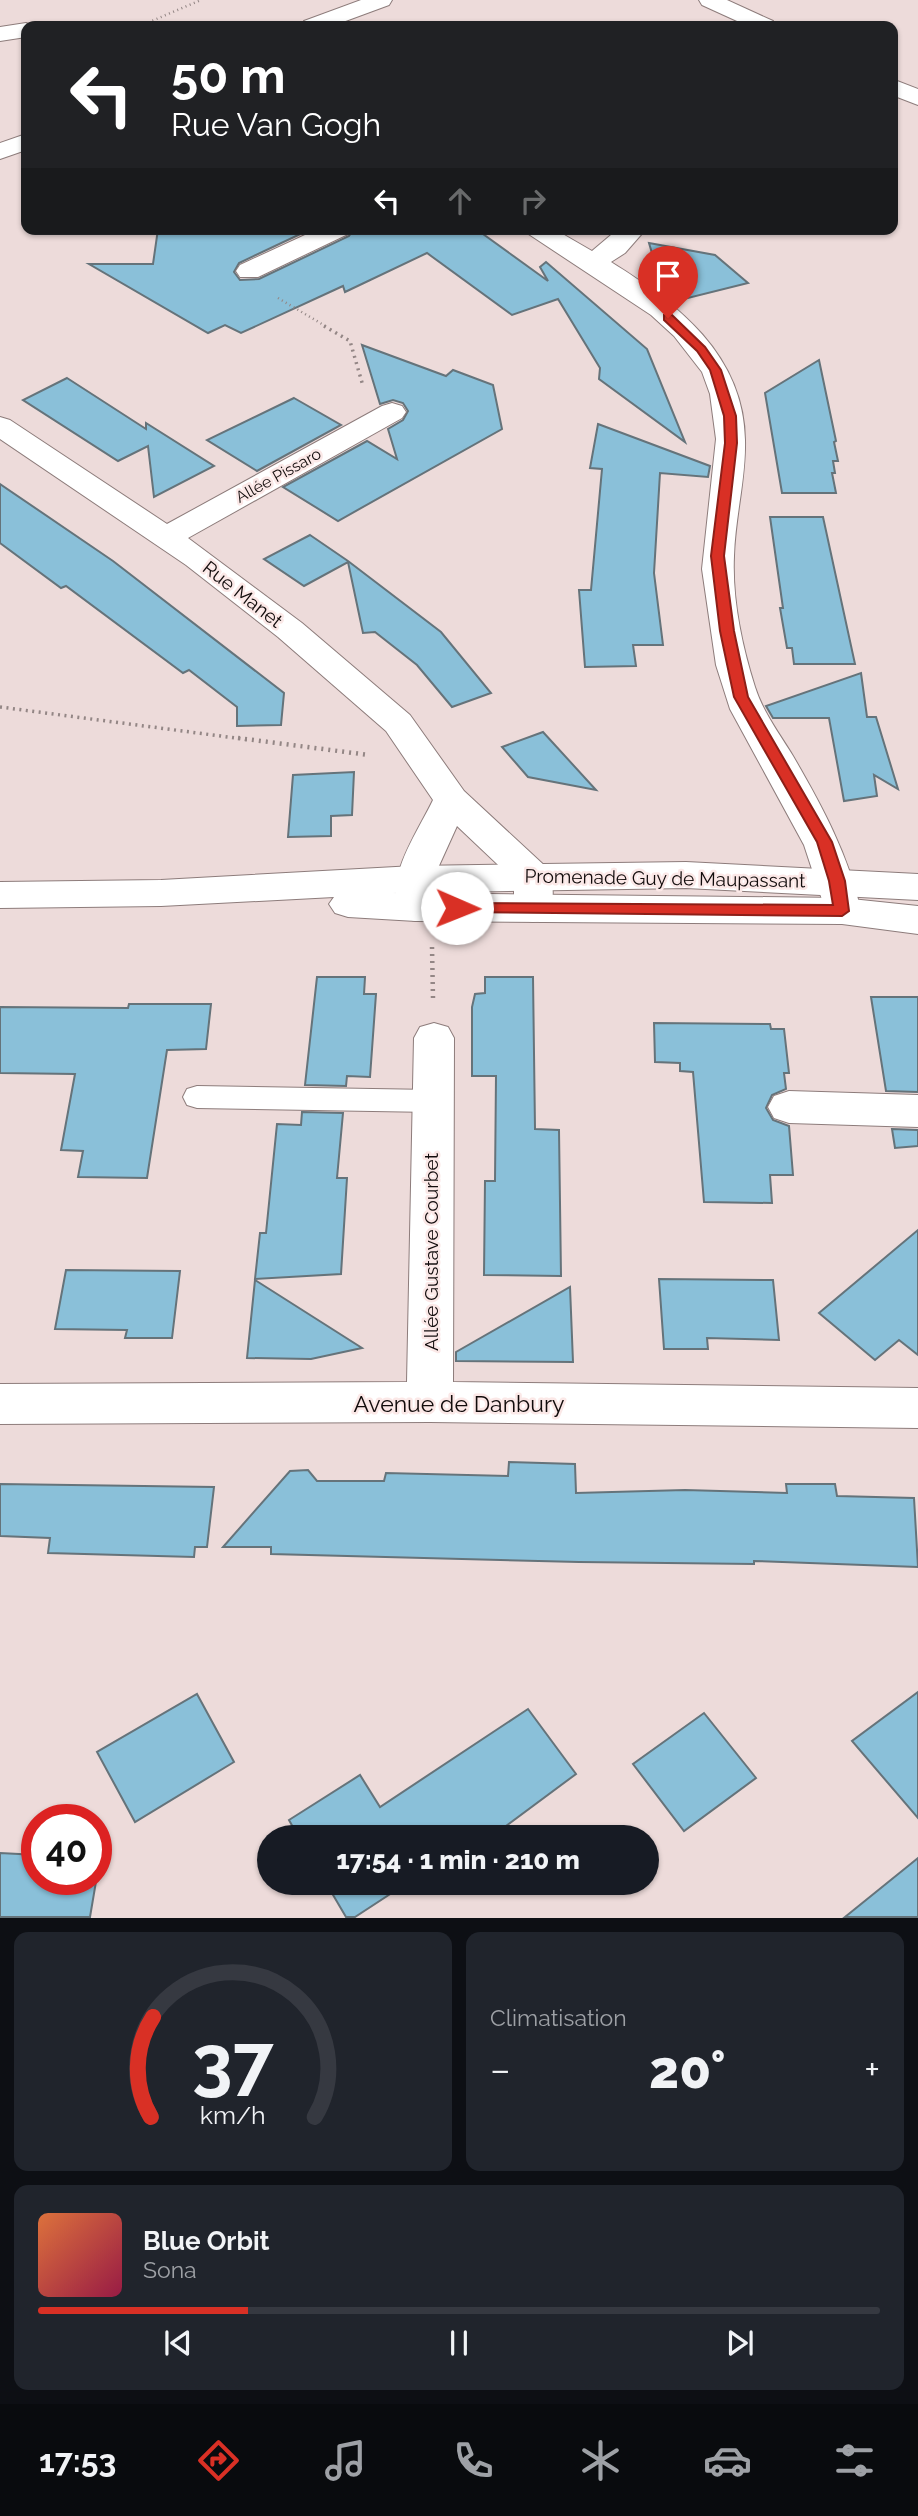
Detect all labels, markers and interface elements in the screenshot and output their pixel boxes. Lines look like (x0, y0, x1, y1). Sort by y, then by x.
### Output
text: 50 m (171, 47, 286, 104)
icon: left (56, 49, 147, 140)
text: Rue Van Gogh (171, 106, 381, 143)
icon: left (368, 182, 406, 220)
icon: ahead (441, 182, 479, 220)
icon: right (514, 182, 552, 220)
pin (638, 246, 698, 318)
icon: arrive (649, 257, 687, 295)
street label: Allée Pissaro (232, 444, 324, 507)
street label: Rue Manet (199, 556, 288, 632)
street label: Promenade Guy de Maupassant (524, 865, 806, 891)
position arrow (420, 871, 494, 945)
street label: Allée Gustave Courbet (420, 1152, 442, 1351)
street label: Avenue de Danbury (354, 1390, 564, 1417)
speed limit sign: 40 (21, 1804, 112, 1895)
text: 17:54 · 1 min · 210 m (336, 1845, 580, 1875)
text: Climatisation (490, 2004, 627, 2031)
text: 37 (192, 2020, 274, 2105)
text: 20° (649, 2039, 726, 2100)
text: − (490, 2047, 510, 2092)
text: + (864, 2047, 880, 2092)
text: km/h (200, 2100, 266, 2130)
text: Blue Orbit (143, 2226, 270, 2256)
text: Sona (143, 2256, 197, 2283)
icon: previous (159, 2324, 197, 2362)
icon: pause (440, 2324, 478, 2362)
icon: next (721, 2324, 759, 2362)
icon: directions (194, 2436, 243, 2485)
icon: music (321, 2436, 370, 2485)
icon: phone (449, 2436, 498, 2485)
icon: climate (576, 2436, 625, 2485)
icon: car (703, 2436, 752, 2485)
icon: filters (830, 2436, 879, 2485)
text: 17:53 (39, 2442, 116, 2479)

